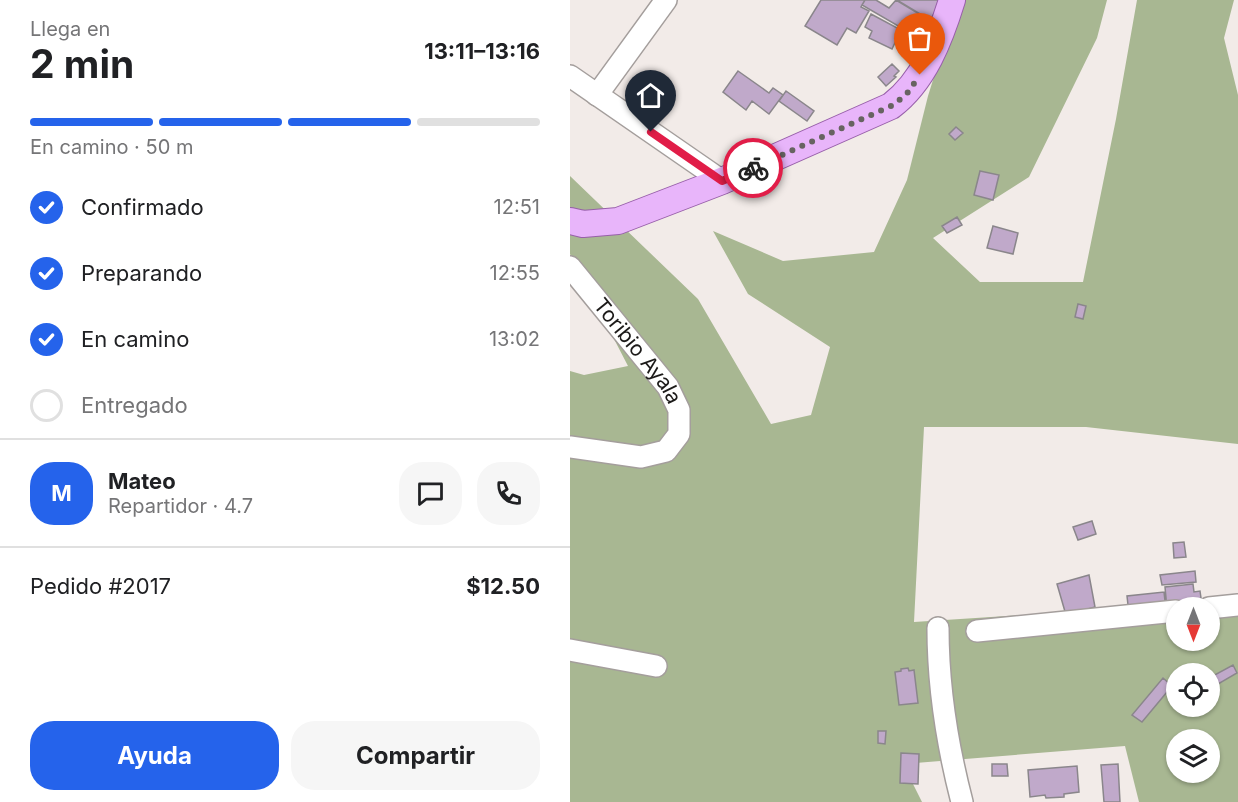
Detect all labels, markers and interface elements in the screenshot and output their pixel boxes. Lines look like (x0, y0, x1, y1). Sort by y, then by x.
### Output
pin (894, 13, 945, 75)
text: Llega en (30, 17, 110, 41)
icon: bag (903, 22, 936, 55)
text: 13:11–13:16 (424, 38, 540, 64)
text: 2 min (30, 40, 134, 87)
pin (625, 70, 676, 132)
icon: home (634, 79, 667, 112)
text: En camino · 50 m (30, 135, 193, 159)
courier (723, 138, 783, 198)
icon: bike (737, 152, 770, 185)
icon: check (30, 191, 63, 224)
text: Confirmado (81, 194, 204, 220)
text: 12:51 (494, 195, 540, 219)
icon: check (30, 257, 63, 290)
text: Preparando (81, 260, 202, 286)
text: 12:55 (490, 261, 540, 285)
street label: Toribio Ayala (589, 293, 687, 407)
icon: check (30, 323, 63, 356)
text: En camino (81, 326, 189, 352)
text: 13:02 (489, 327, 540, 351)
text: Entregado (81, 392, 188, 418)
button: chat (399, 462, 462, 525)
button: phone (477, 462, 540, 525)
text: Mateo (108, 468, 176, 494)
text: M (51, 480, 72, 506)
text: Repartidor · 4.7 (108, 494, 253, 518)
text: Pedido #2017 (30, 573, 171, 599)
text: $12.50 (466, 573, 540, 599)
north arrow (1166, 597, 1220, 651)
map controls (1166, 597, 1220, 783)
button: locate (1166, 663, 1220, 717)
button: Ayuda (30, 721, 279, 790)
button: Compartir (291, 721, 540, 790)
button: layers (1166, 729, 1220, 783)

